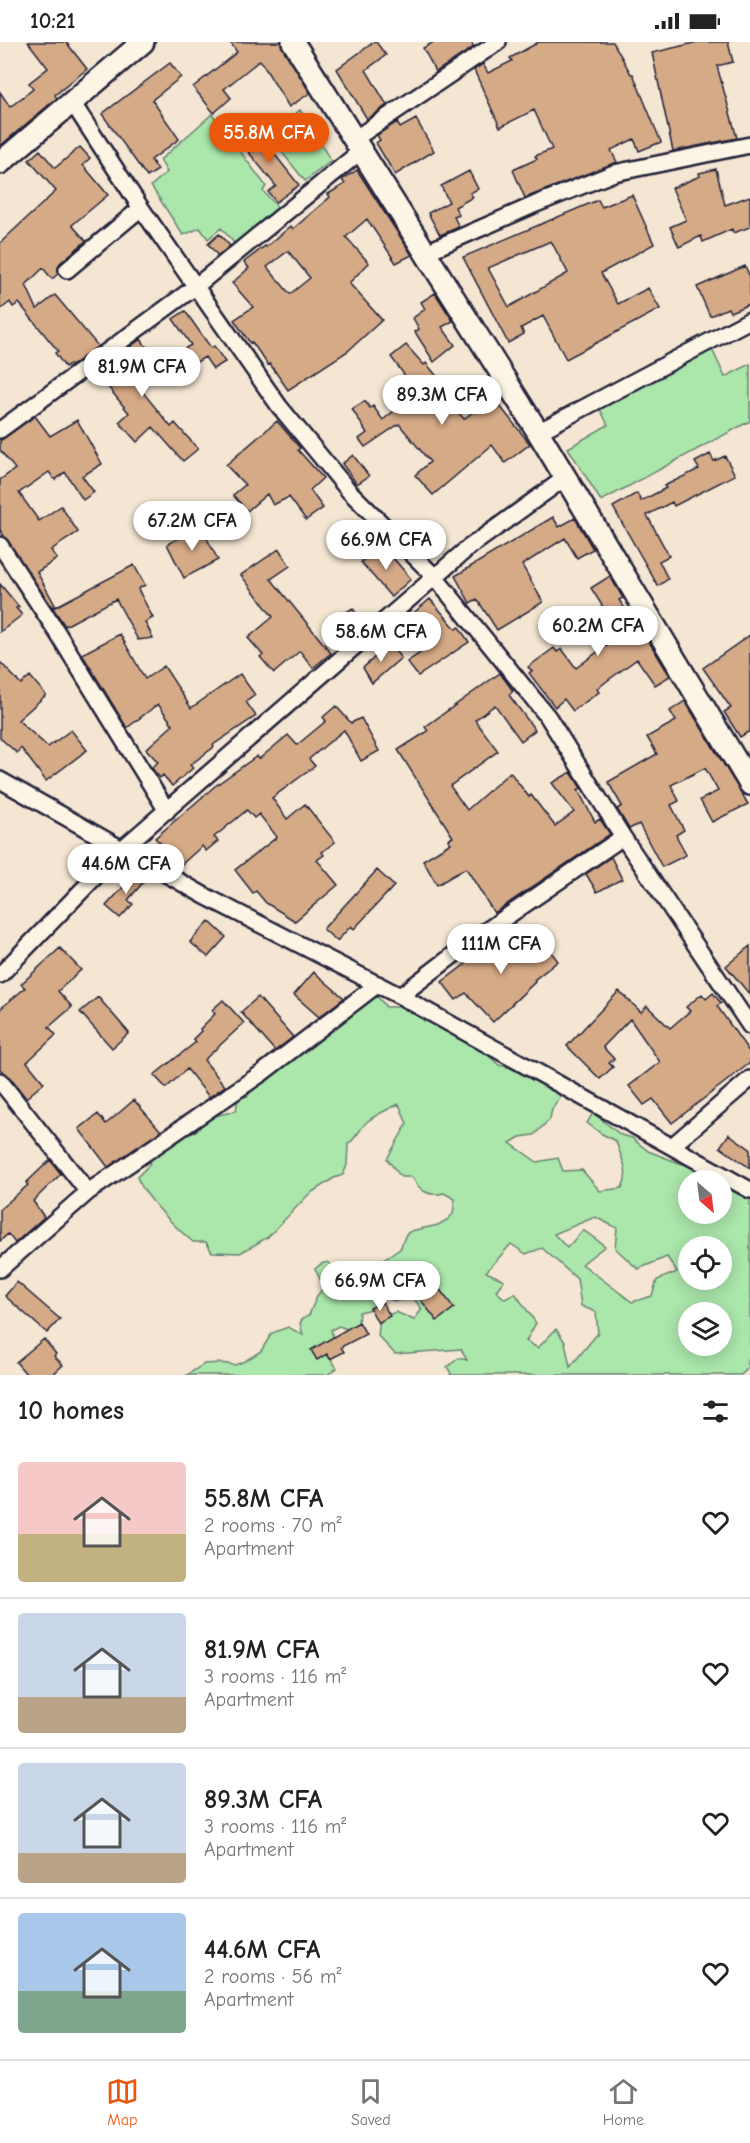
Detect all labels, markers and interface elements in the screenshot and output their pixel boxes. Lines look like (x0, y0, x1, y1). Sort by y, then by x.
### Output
text: 10:21 (30, 8, 75, 34)
pin: 55.8M CFA (200, 113, 338, 164)
text: 55.8M CFA (223, 121, 315, 144)
pin: 81.9M CFA (73, 347, 211, 398)
text: 81.9M CFA (98, 355, 186, 378)
pin: 89.3M CFA (373, 375, 511, 426)
text: 89.3M CFA (397, 383, 487, 406)
pin: 67.2M CFA (123, 501, 261, 552)
text: 67.2M CFA (147, 509, 237, 532)
pin: 66.9M CFA (317, 520, 455, 571)
text: 66.9M CFA (340, 528, 432, 551)
pin: 60.2M CFA (529, 606, 667, 657)
pin: 58.6M CFA (312, 612, 450, 663)
text: 60.2M CFA (552, 614, 644, 637)
text: 58.6M CFA (335, 620, 427, 643)
pin: 44.6M CFA (57, 844, 195, 895)
text: 44.6M CFA (81, 852, 171, 875)
pin: 111M CFA (439, 924, 563, 975)
text: 111M CFA (461, 932, 541, 955)
north arrow (678, 1170, 732, 1224)
map controls (678, 1170, 732, 1356)
button: locate (678, 1236, 732, 1290)
pin: 66.9M CFA (311, 1261, 449, 1312)
text: 66.9M CFA (334, 1269, 426, 1292)
button: layers (678, 1302, 732, 1356)
icon: filters (699, 1395, 732, 1428)
text: 10 homes (18, 1396, 124, 1426)
text: 55.8M CFA (204, 1484, 323, 1514)
icon: home (66, 1486, 138, 1558)
icon: heart (699, 1506, 732, 1539)
text: 2 rooms · 70 m² (204, 1514, 341, 1537)
text: Apartment (204, 1537, 294, 1560)
text: 81.9M CFA (204, 1635, 319, 1665)
icon: home (66, 1637, 138, 1709)
icon: heart (699, 1657, 732, 1690)
text: 3 rooms · 116 m² (204, 1665, 346, 1688)
text: Apartment (204, 1688, 294, 1711)
text: 89.3M CFA (204, 1785, 322, 1815)
icon: home (66, 1787, 138, 1859)
icon: heart (699, 1807, 732, 1840)
text: 3 rooms · 116 m² (204, 1815, 346, 1838)
text: Apartment (204, 1838, 294, 1861)
text: 44.6M CFA (204, 1935, 320, 1965)
icon: home (66, 1937, 138, 2009)
icon: heart (699, 1957, 732, 1990)
text: 2 rooms · 56 m² (204, 1965, 342, 1988)
text: Apartment (204, 1988, 294, 2011)
tab: Map (106, 2075, 139, 2129)
tab: Saved (351, 2075, 391, 2129)
tab: Home (603, 2075, 644, 2129)

